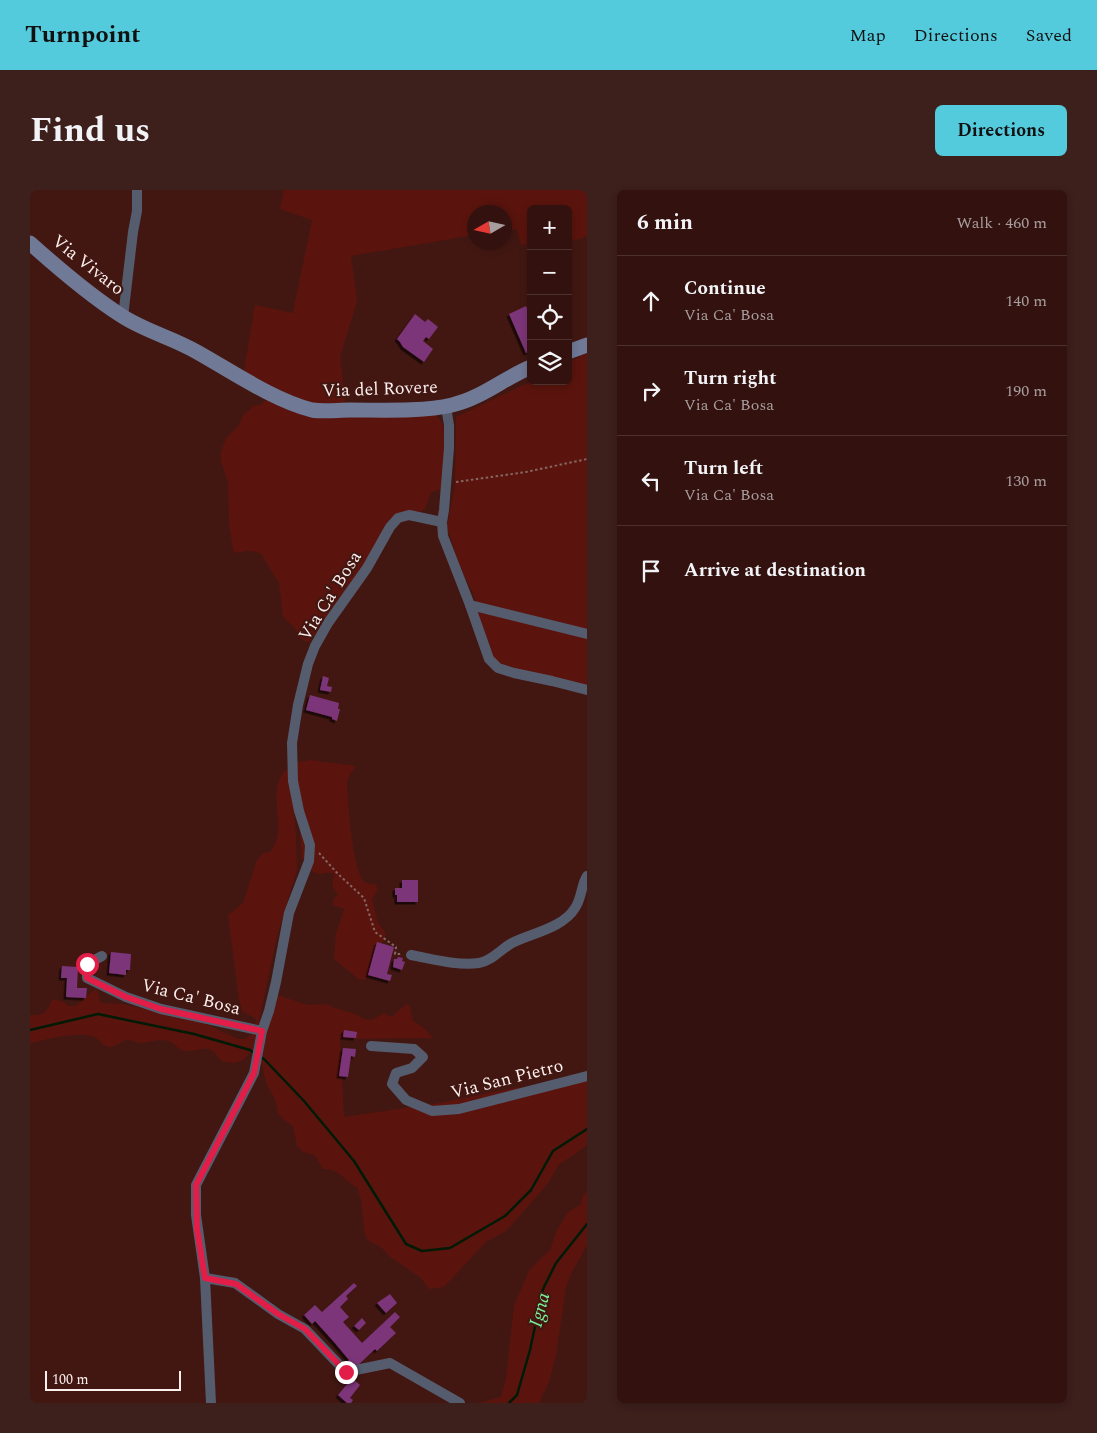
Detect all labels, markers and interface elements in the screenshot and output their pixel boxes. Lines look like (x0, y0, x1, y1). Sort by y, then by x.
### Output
text: Turnpoint (25, 17, 141, 53)
text: Map (850, 22, 886, 49)
text: Directions (914, 22, 998, 49)
text: Saved (1026, 22, 1072, 49)
text: Find us (30, 104, 150, 157)
button: Directions (935, 105, 1067, 156)
north arrow (467, 205, 512, 250)
map controls (527, 205, 572, 385)
button: + (527, 205, 572, 250)
text: 6 min (637, 207, 693, 239)
text: Walk · 460 m (956, 211, 1047, 235)
street label: Via Vivaro (46, 228, 130, 302)
button: − (527, 250, 572, 295)
text: Continue (684, 274, 766, 303)
icon: ahead (637, 287, 665, 315)
text: 140 m (1005, 289, 1047, 313)
button: locate (527, 295, 572, 340)
text: Via Ca' Bosa (684, 303, 774, 327)
button: layers (527, 340, 572, 385)
text: Turn right (684, 364, 777, 393)
street label: Via del Rovere (322, 373, 438, 405)
icon: right (637, 377, 665, 405)
text: 190 m (1005, 379, 1047, 403)
text: Via Ca' Bosa (684, 393, 774, 417)
text: Turn left (684, 454, 763, 483)
icon: left (637, 467, 665, 495)
text: 130 m (1005, 469, 1047, 493)
text: Via Ca' Bosa (684, 483, 774, 507)
street label: Via Ca' Bosa (292, 546, 368, 646)
text: Arrive at destination (684, 556, 866, 585)
icon: arrive (637, 557, 665, 585)
route start (76, 953, 99, 976)
street label: Via Ca' Bosa (139, 972, 244, 1022)
street label: Via San Pietro (448, 1052, 566, 1106)
water label: Igna (522, 1289, 558, 1330)
route end (335, 1361, 358, 1384)
scale bar (45, 1368, 181, 1391)
text: 100 m (52, 1369, 89, 1390)

